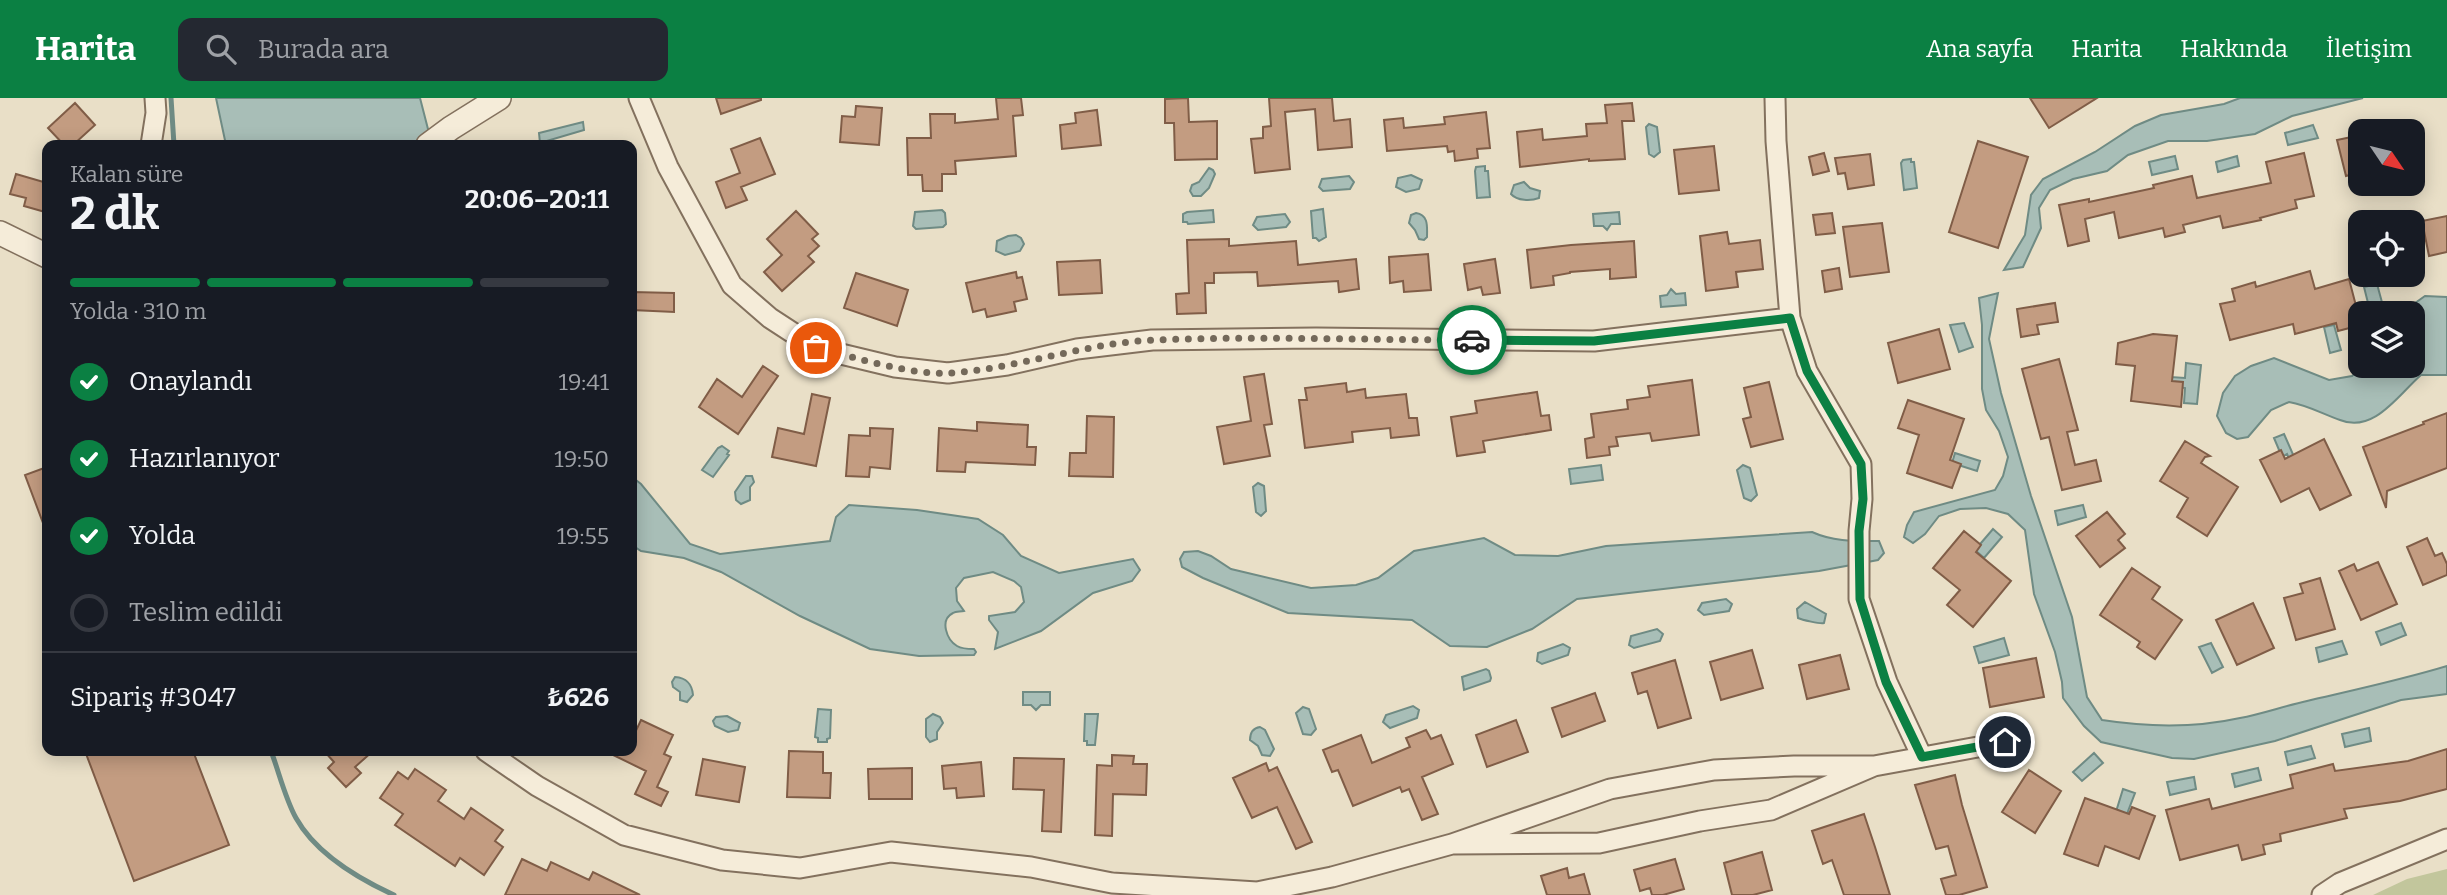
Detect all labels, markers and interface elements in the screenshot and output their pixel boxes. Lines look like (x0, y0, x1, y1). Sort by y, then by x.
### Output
search box (178, 18, 668, 81)
text: Harita (35, 29, 136, 69)
icon: search (202, 30, 240, 68)
text: Burada ara (258, 34, 389, 65)
text: Ana sayfa (1926, 35, 2033, 63)
text: Harita (2071, 35, 2142, 63)
text: Hakkında (2180, 35, 2288, 63)
text: İletişim (2326, 35, 2412, 63)
north arrow (2348, 119, 2426, 196)
map controls (2348, 119, 2425, 378)
text: Kalan süre (70, 160, 183, 188)
text: 20:06–20:11 (465, 184, 609, 215)
text: 2 dk (70, 186, 159, 241)
button: locate (2348, 210, 2425, 287)
text: Yolda · 310 m (70, 297, 207, 325)
button: layers (2348, 301, 2425, 378)
courier (1437, 305, 1507, 375)
pin (786, 318, 846, 378)
icon: car (1453, 321, 1491, 359)
icon: bag (797, 329, 835, 367)
icon: check (70, 363, 108, 401)
text: Onaylandı (129, 366, 252, 397)
text: 19:41 (559, 368, 609, 396)
icon: check (70, 440, 108, 478)
text: Hazırlanıyor (129, 443, 279, 474)
text: 19:50 (554, 445, 609, 473)
icon: check (70, 517, 108, 555)
text: Yolda (129, 520, 195, 551)
text: 19:55 (557, 522, 609, 550)
text: Teslim edildi (129, 597, 283, 628)
text: Sipariş #3047 (70, 682, 236, 713)
text: ₺626 (546, 682, 609, 713)
pin (1975, 712, 2035, 772)
icon: home (1986, 723, 2024, 761)

